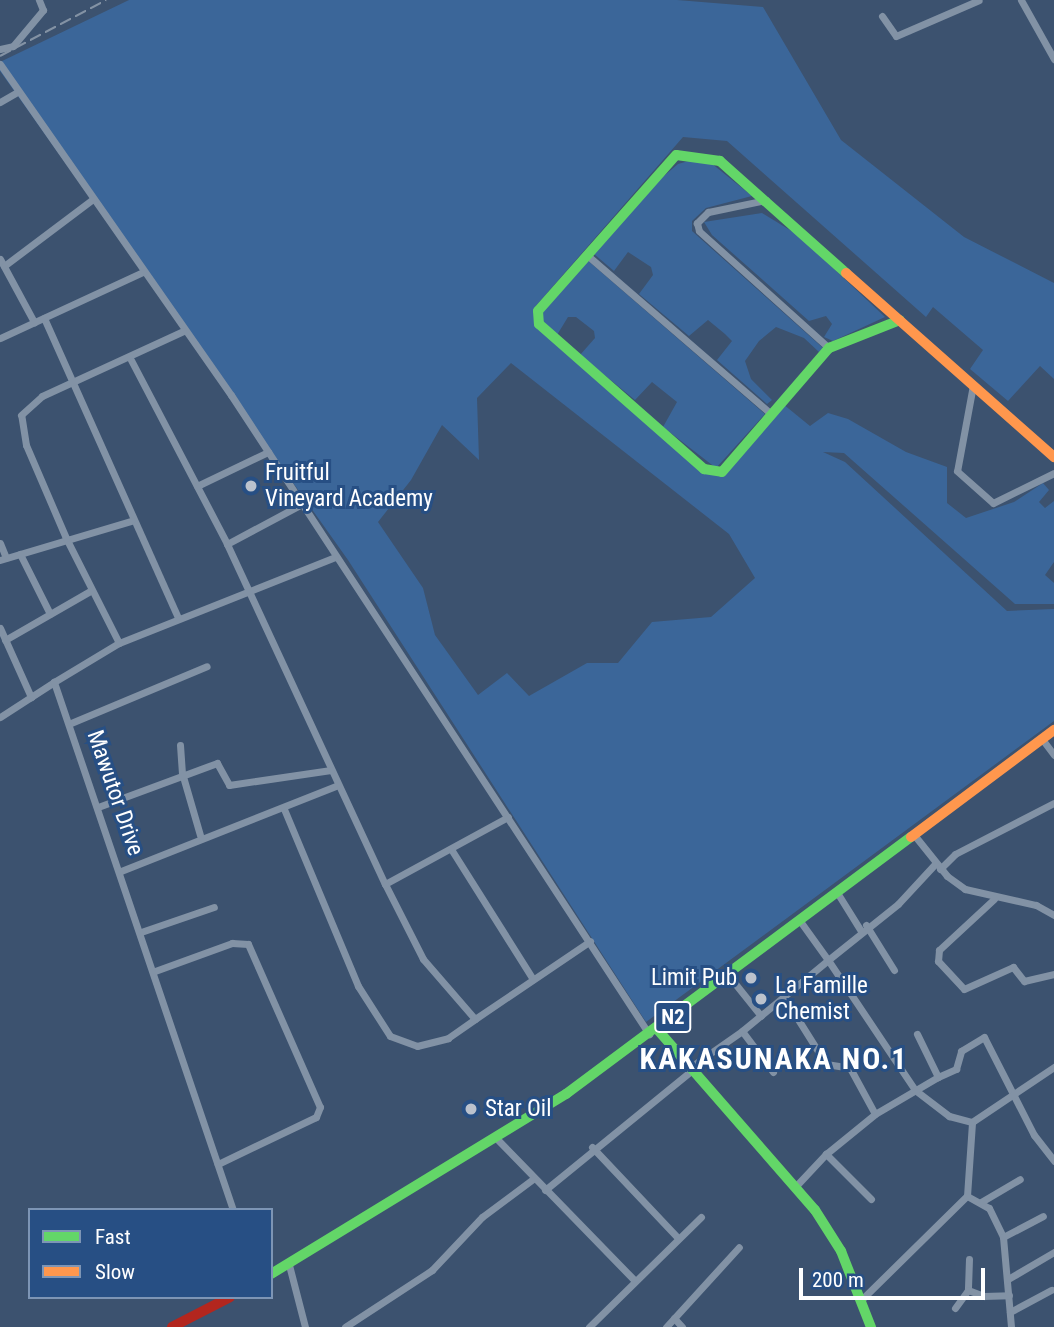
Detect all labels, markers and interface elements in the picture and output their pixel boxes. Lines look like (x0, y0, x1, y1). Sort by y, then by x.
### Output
place label: Fruitful Vineyard Academy (265, 459, 433, 513)
marker: Fruitful Vineyard Academy (243, 478, 259, 494)
street label: Mawutor Drive (81, 727, 149, 859)
place label: Limit Pub (651, 964, 737, 992)
marker: Limit Pub (743, 970, 759, 986)
place label: La Famille Chemist (775, 972, 868, 1026)
marker: La Famille Chemist (753, 991, 769, 1007)
road number: N2 (654, 1000, 692, 1034)
district label: KAKASUNAKA NO.1 (641, 1041, 907, 1077)
place label: Star Oil (485, 1095, 551, 1123)
marker: Star Oil (463, 1101, 479, 1117)
legend (28, 1208, 273, 1299)
text: Fast (95, 1225, 131, 1249)
scale bar (802, 1254, 988, 1298)
text: Slow (95, 1260, 135, 1284)
text: 200 m (812, 1268, 864, 1292)

